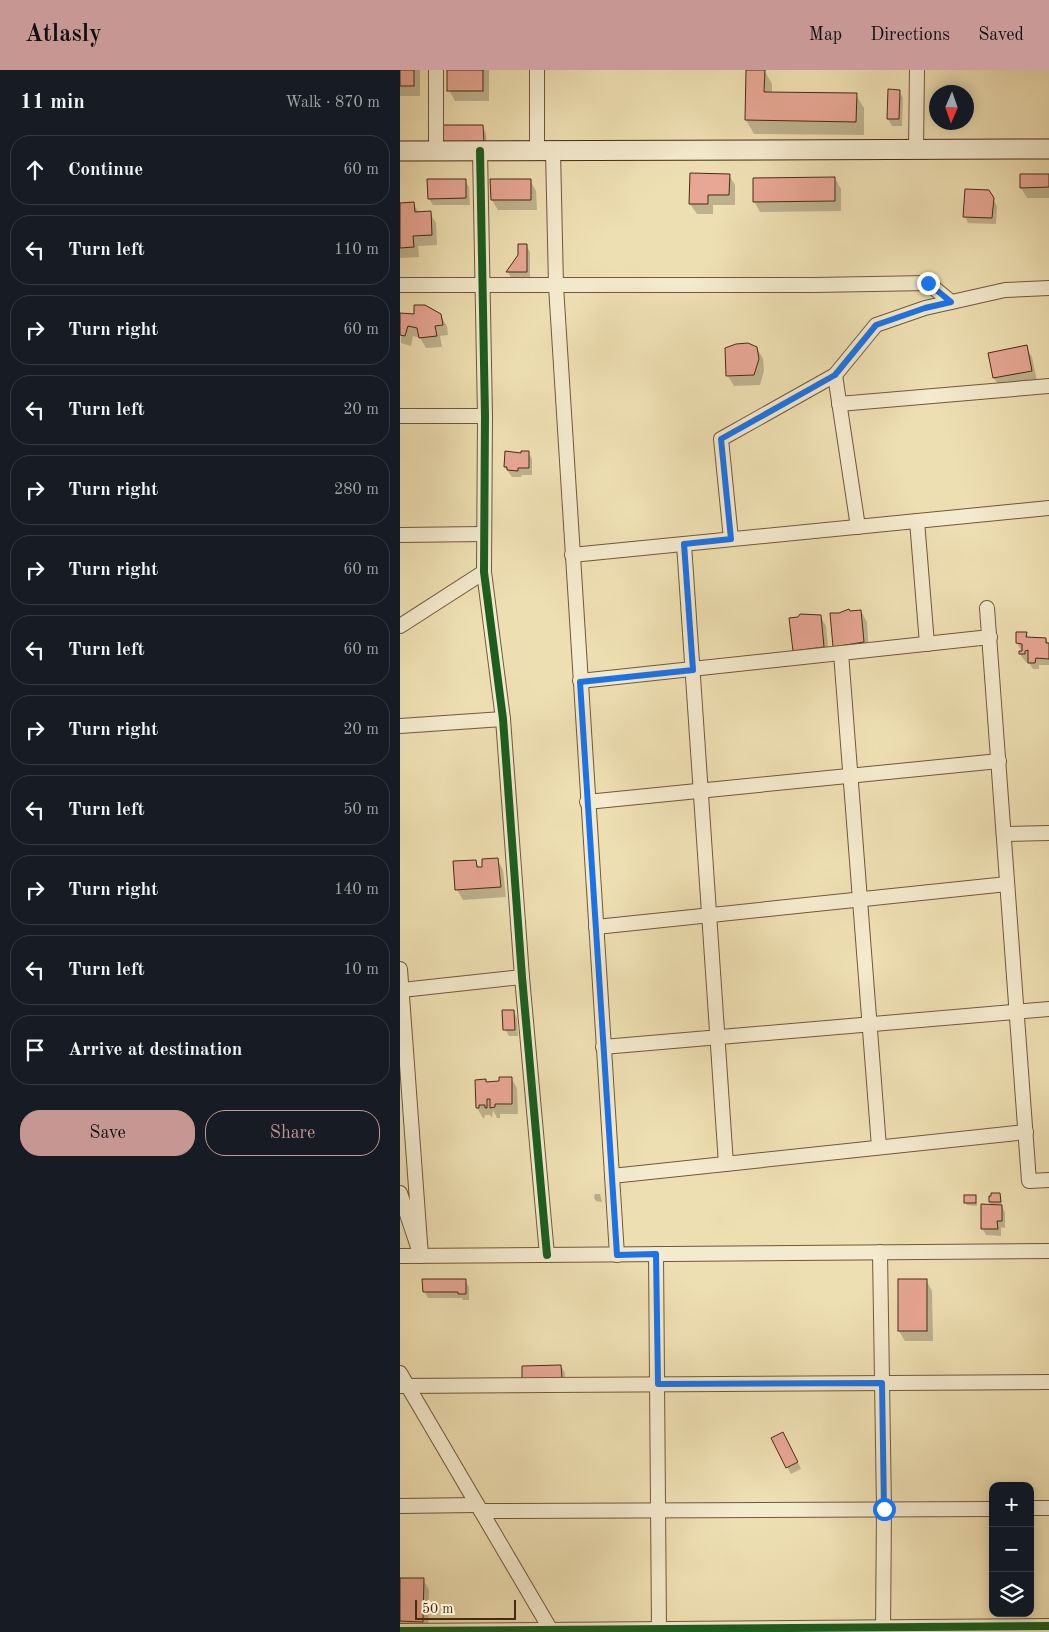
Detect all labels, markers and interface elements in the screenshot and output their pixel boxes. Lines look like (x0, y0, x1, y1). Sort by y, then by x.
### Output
text: Atlasly (25, 23, 102, 47)
text: Map (809, 26, 842, 44)
text: Directions (870, 26, 950, 44)
text: Saved (978, 26, 1024, 44)
north arrow (929, 85, 974, 130)
text: 11 min (20, 92, 85, 113)
text: Walk · 870 m (285, 95, 380, 111)
icon: ahead (21, 156, 49, 184)
text: Continue (68, 161, 143, 180)
text: 60 m (343, 162, 379, 178)
icon: left (21, 236, 49, 264)
text: Turn left (68, 241, 145, 260)
text: 110 m (334, 242, 379, 258)
route end (917, 272, 940, 295)
icon: right (21, 316, 49, 344)
text: Turn right (68, 321, 158, 340)
text: 60 m (343, 322, 379, 338)
icon: left (21, 396, 49, 424)
text: Turn left (68, 401, 145, 420)
text: 20 m (343, 402, 379, 418)
icon: right (21, 476, 49, 504)
text: Turn right (68, 481, 158, 500)
text: 280 m (334, 482, 379, 498)
icon: right (21, 556, 49, 584)
text: Turn right (68, 561, 158, 580)
text: 60 m (343, 562, 379, 578)
icon: left (21, 636, 49, 664)
text: Turn left (68, 641, 145, 660)
text: 60 m (343, 642, 379, 658)
icon: right (21, 716, 49, 744)
text: Turn right (68, 721, 158, 740)
text: 20 m (343, 722, 379, 738)
icon: left (21, 796, 49, 824)
text: Turn left (68, 801, 145, 820)
text: 50 m (343, 802, 379, 818)
icon: right (21, 876, 49, 904)
text: Turn right (68, 881, 158, 900)
text: 140 m (334, 882, 379, 898)
icon: left (21, 956, 49, 984)
text: Turn left (68, 961, 145, 980)
text: 10 m (343, 962, 379, 978)
icon: arrive (21, 1036, 49, 1064)
text: Arrive at destination (68, 1041, 242, 1060)
button: Save (20, 1110, 195, 1156)
button: Share (205, 1110, 380, 1156)
map controls (989, 1482, 1034, 1617)
button: + (989, 1482, 1034, 1527)
route start (873, 1498, 896, 1521)
button: − (989, 1527, 1034, 1572)
button: layers (989, 1572, 1034, 1617)
scale bar (415, 1597, 516, 1620)
text: 50 m (422, 1602, 453, 1616)

